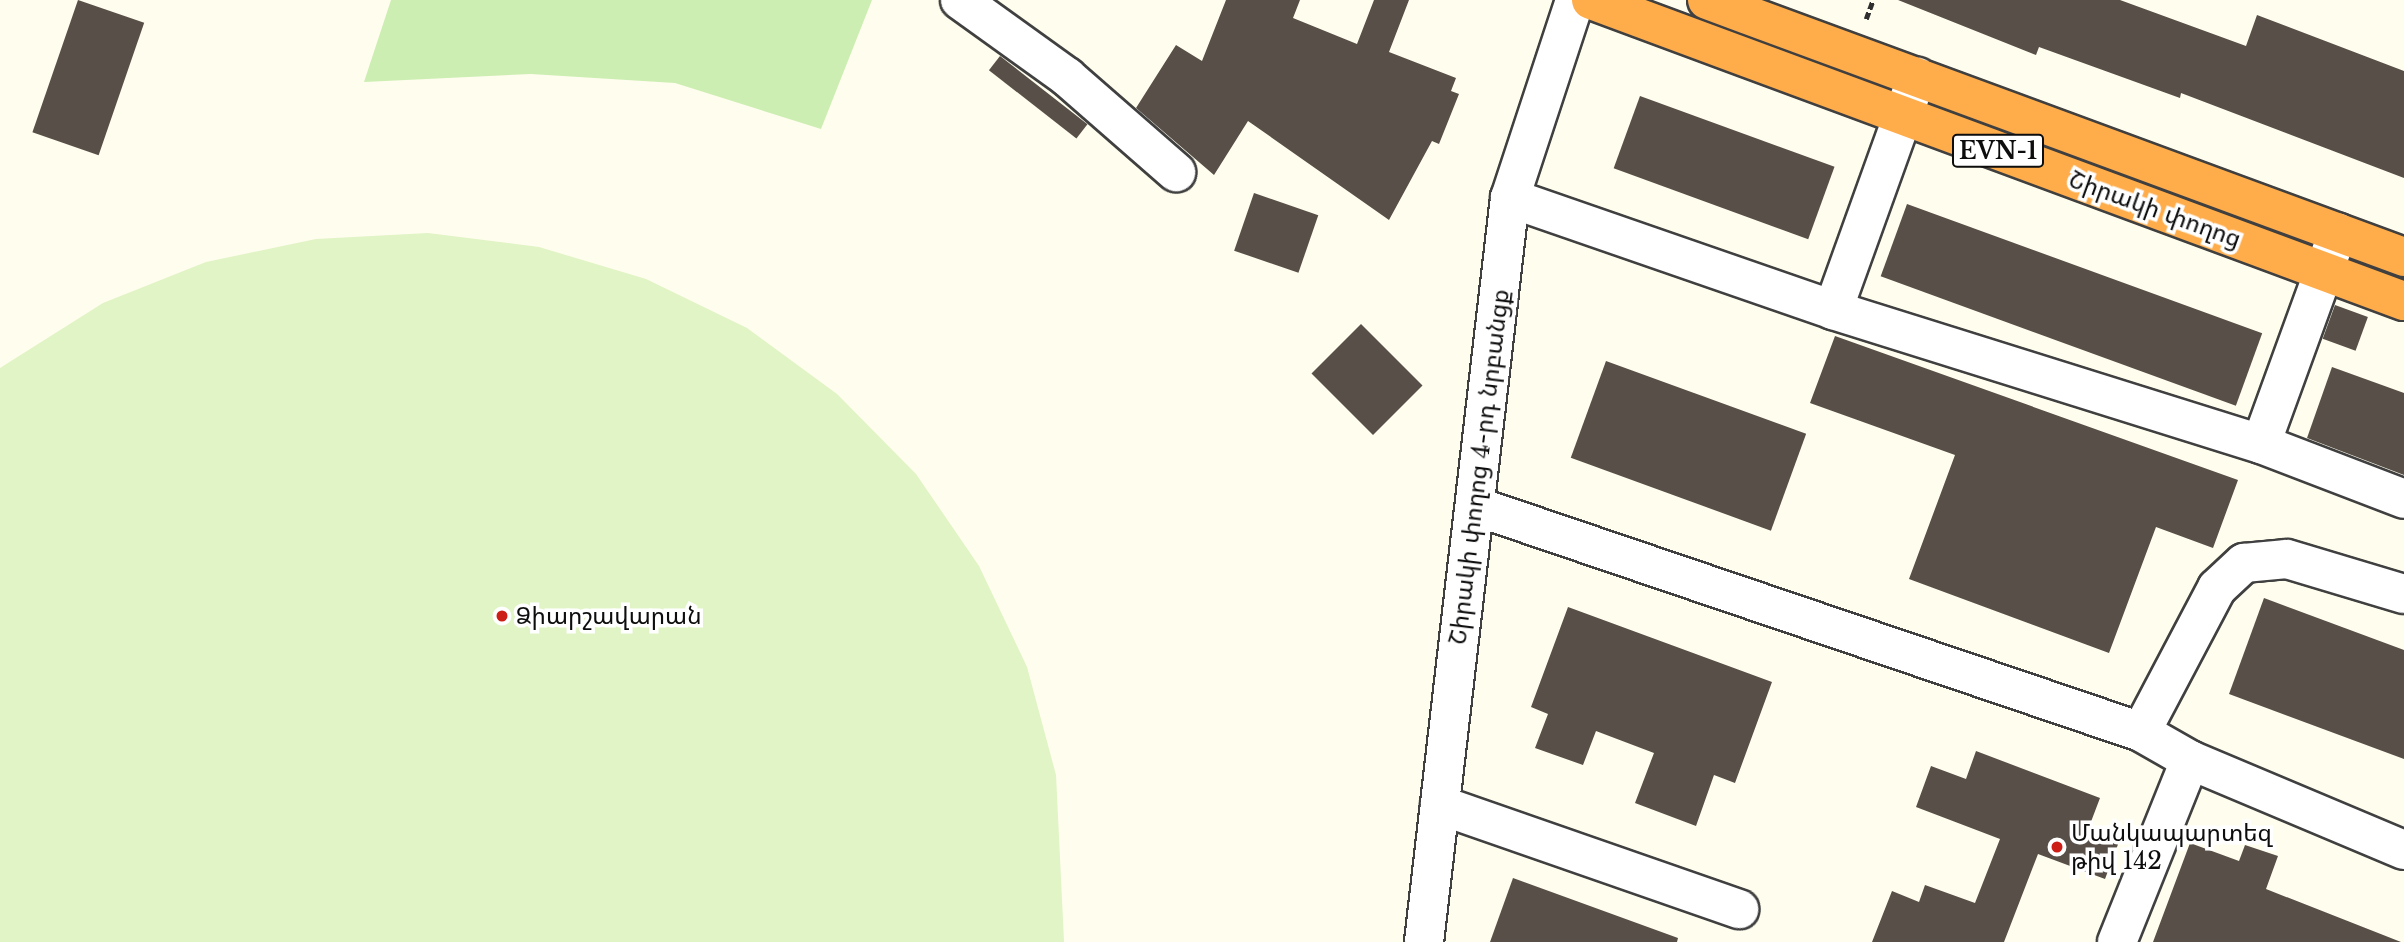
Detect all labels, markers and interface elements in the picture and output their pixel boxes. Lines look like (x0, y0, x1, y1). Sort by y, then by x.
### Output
road number: EVN-1 (1951, 132, 2045, 170)
street label: Շիրակի փողոց (2065, 164, 2245, 254)
street label: Շիրակի փողոց 4-րդ նրբանցք (1443, 288, 1515, 646)
place label: Ձիարշավարան (516, 602, 702, 630)
marker: Ձիարշավարան (494, 608, 510, 624)
place label: Մանկապարտեզ թիվ 142 (2071, 819, 2272, 875)
marker: Մանկապարտեզ թիվ 142 (2049, 839, 2065, 855)

